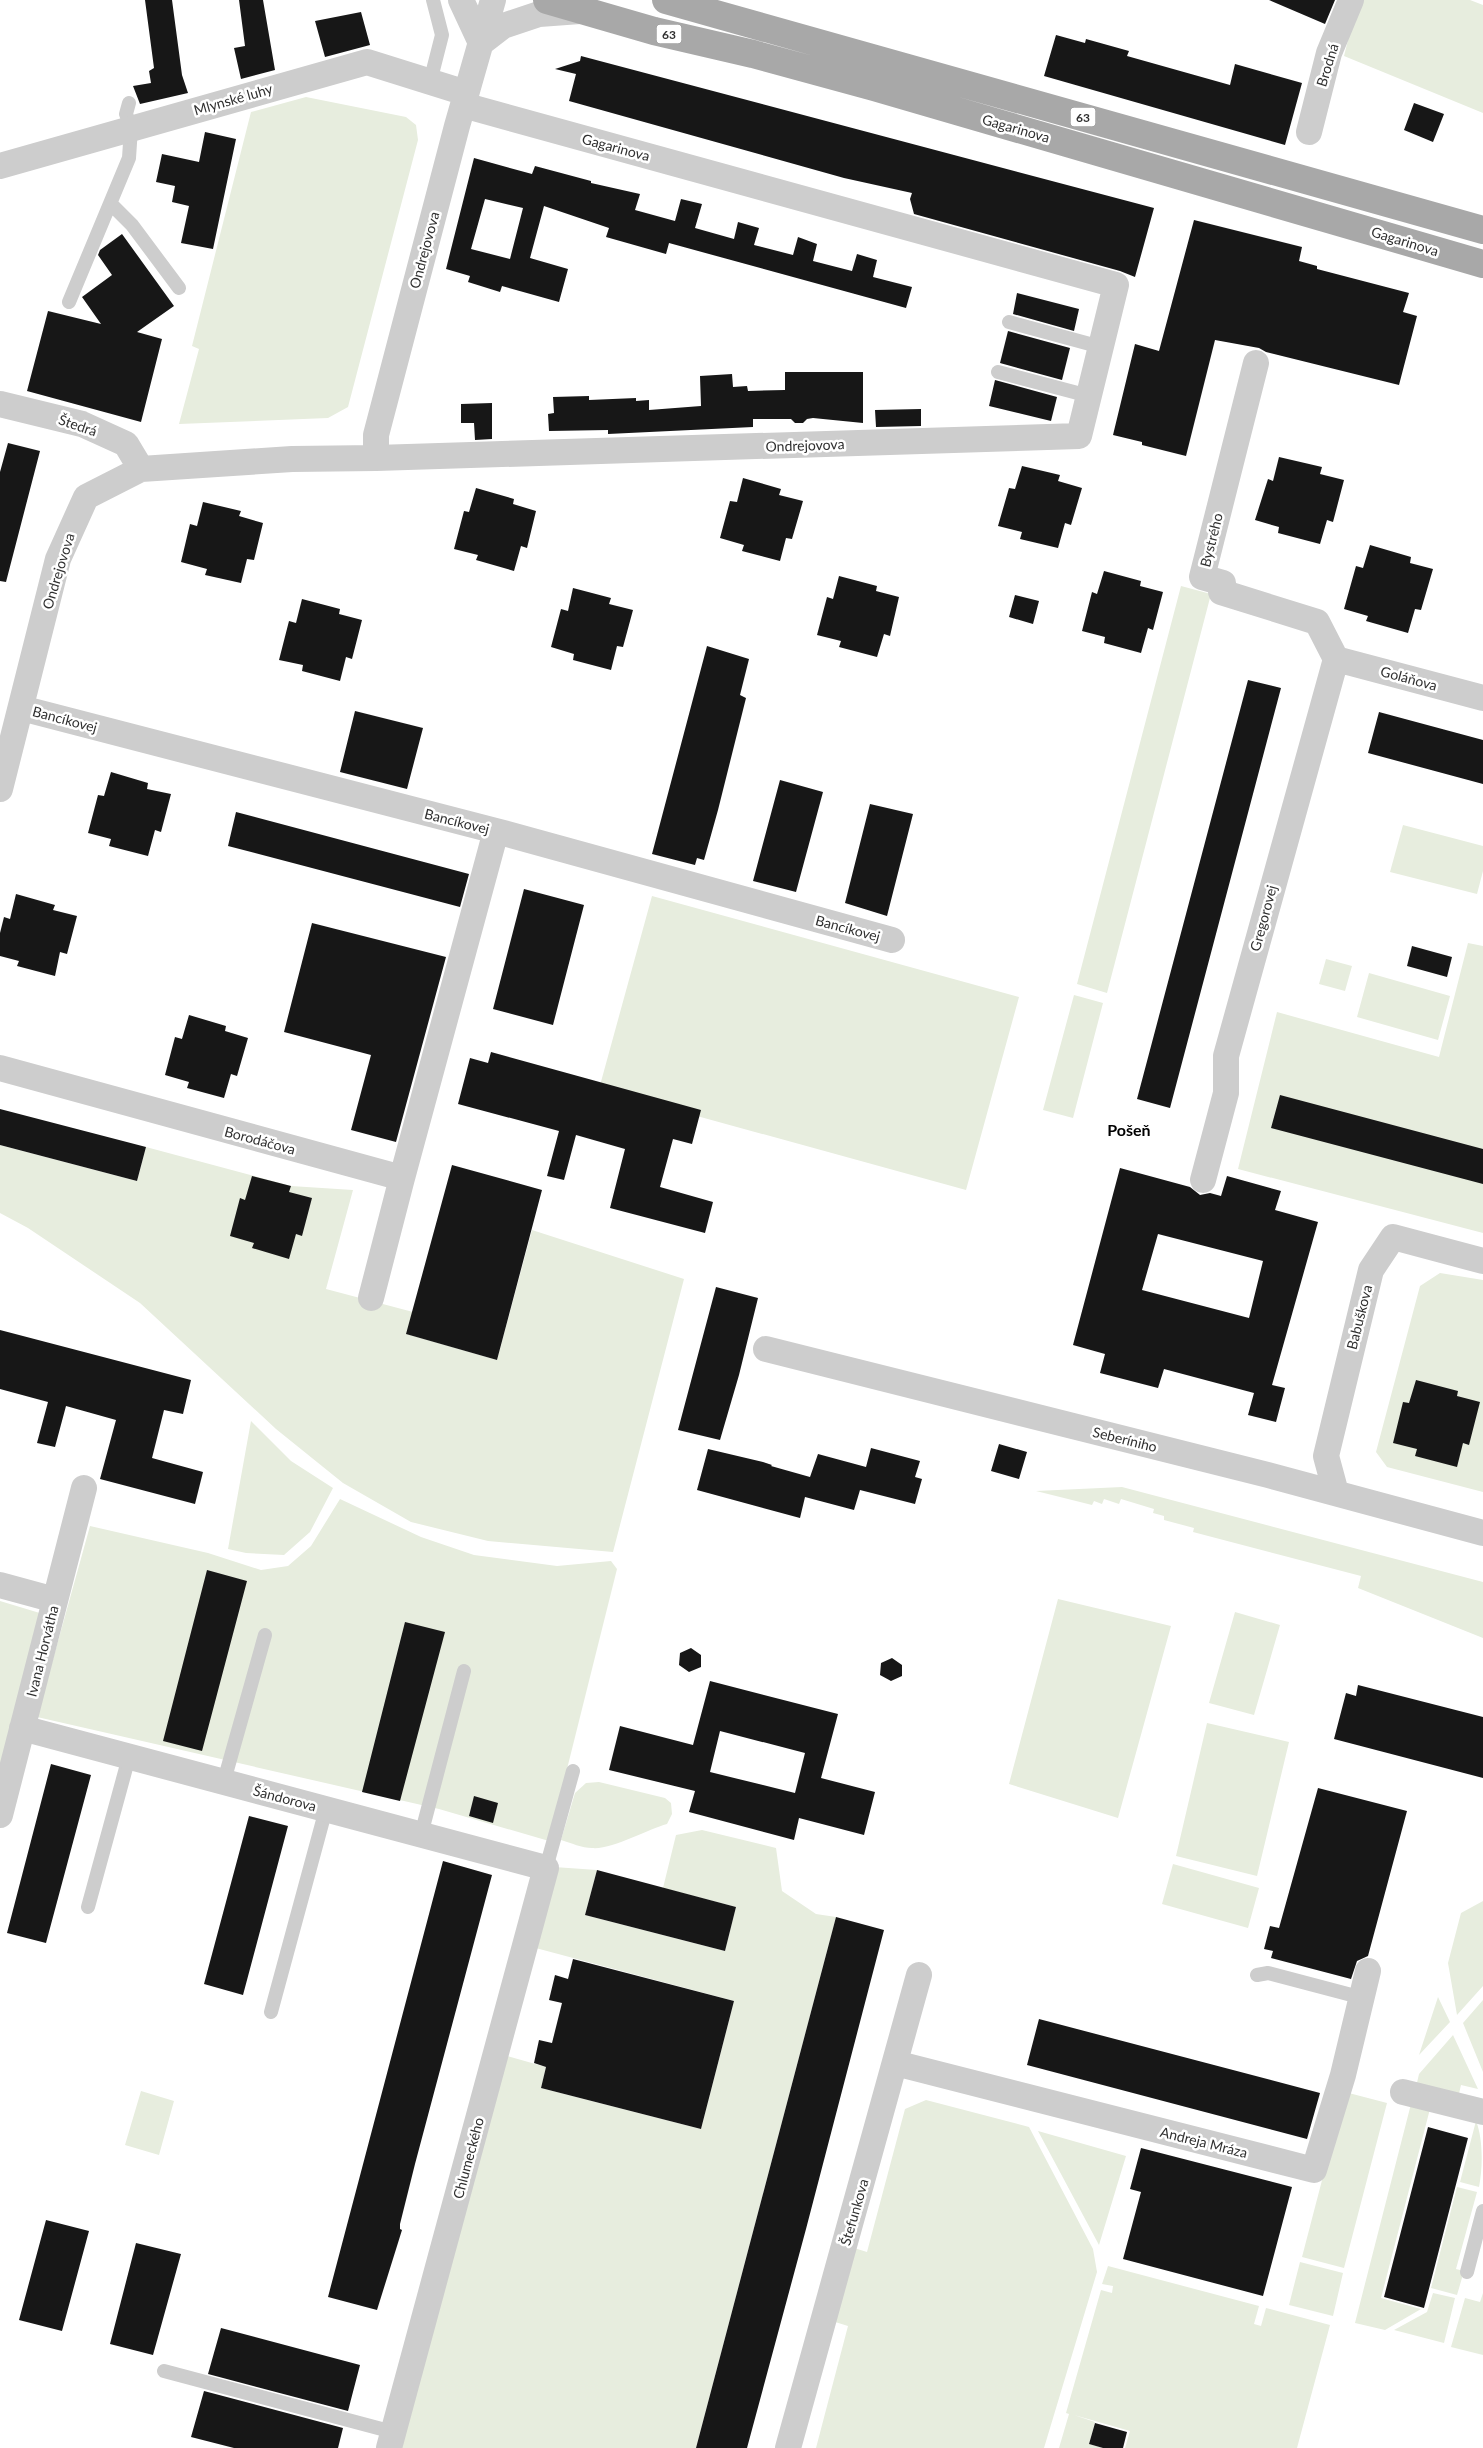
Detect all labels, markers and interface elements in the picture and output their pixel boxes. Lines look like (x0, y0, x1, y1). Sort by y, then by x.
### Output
road number: 63 (656, 24, 682, 44)
street label: Brodná (1312, 41, 1342, 89)
street label: Mlynské luhy (192, 79, 275, 118)
road number: 63 (1070, 108, 1096, 126)
street label: Gagarinova (980, 110, 1052, 146)
street label: Gagarinova (580, 130, 652, 164)
street label: Ondrejovova (406, 210, 442, 290)
street label: Gagarinova (1369, 223, 1441, 259)
street label: Štedrá (57, 411, 99, 439)
street label: Ondrejovova (765, 435, 845, 455)
street label: Bystrého (1196, 511, 1226, 569)
street label: Ondrejovova (38, 531, 78, 611)
street label: Goláňova (1379, 662, 1439, 694)
street label: Bancíkovej (31, 702, 99, 736)
street label: Bancíkovej (423, 805, 491, 837)
street label: Gregorovej (1246, 883, 1280, 953)
street label: Bancíkovej (814, 911, 882, 945)
district label: Pošeň (1107, 1120, 1151, 1139)
street label: Borodáčova (223, 1122, 297, 1158)
street label: Babuškova (1343, 1283, 1375, 1351)
street label: Seberíniho (1091, 1423, 1159, 1455)
street label: Ivana Horvátha (22, 1604, 62, 1698)
street label: Šándorova (252, 1781, 318, 1815)
street label: Chlumeckého (449, 2115, 487, 2201)
street label: Andreja Mráza (1159, 2123, 1249, 2161)
street label: Štefunkova (836, 2177, 872, 2247)

